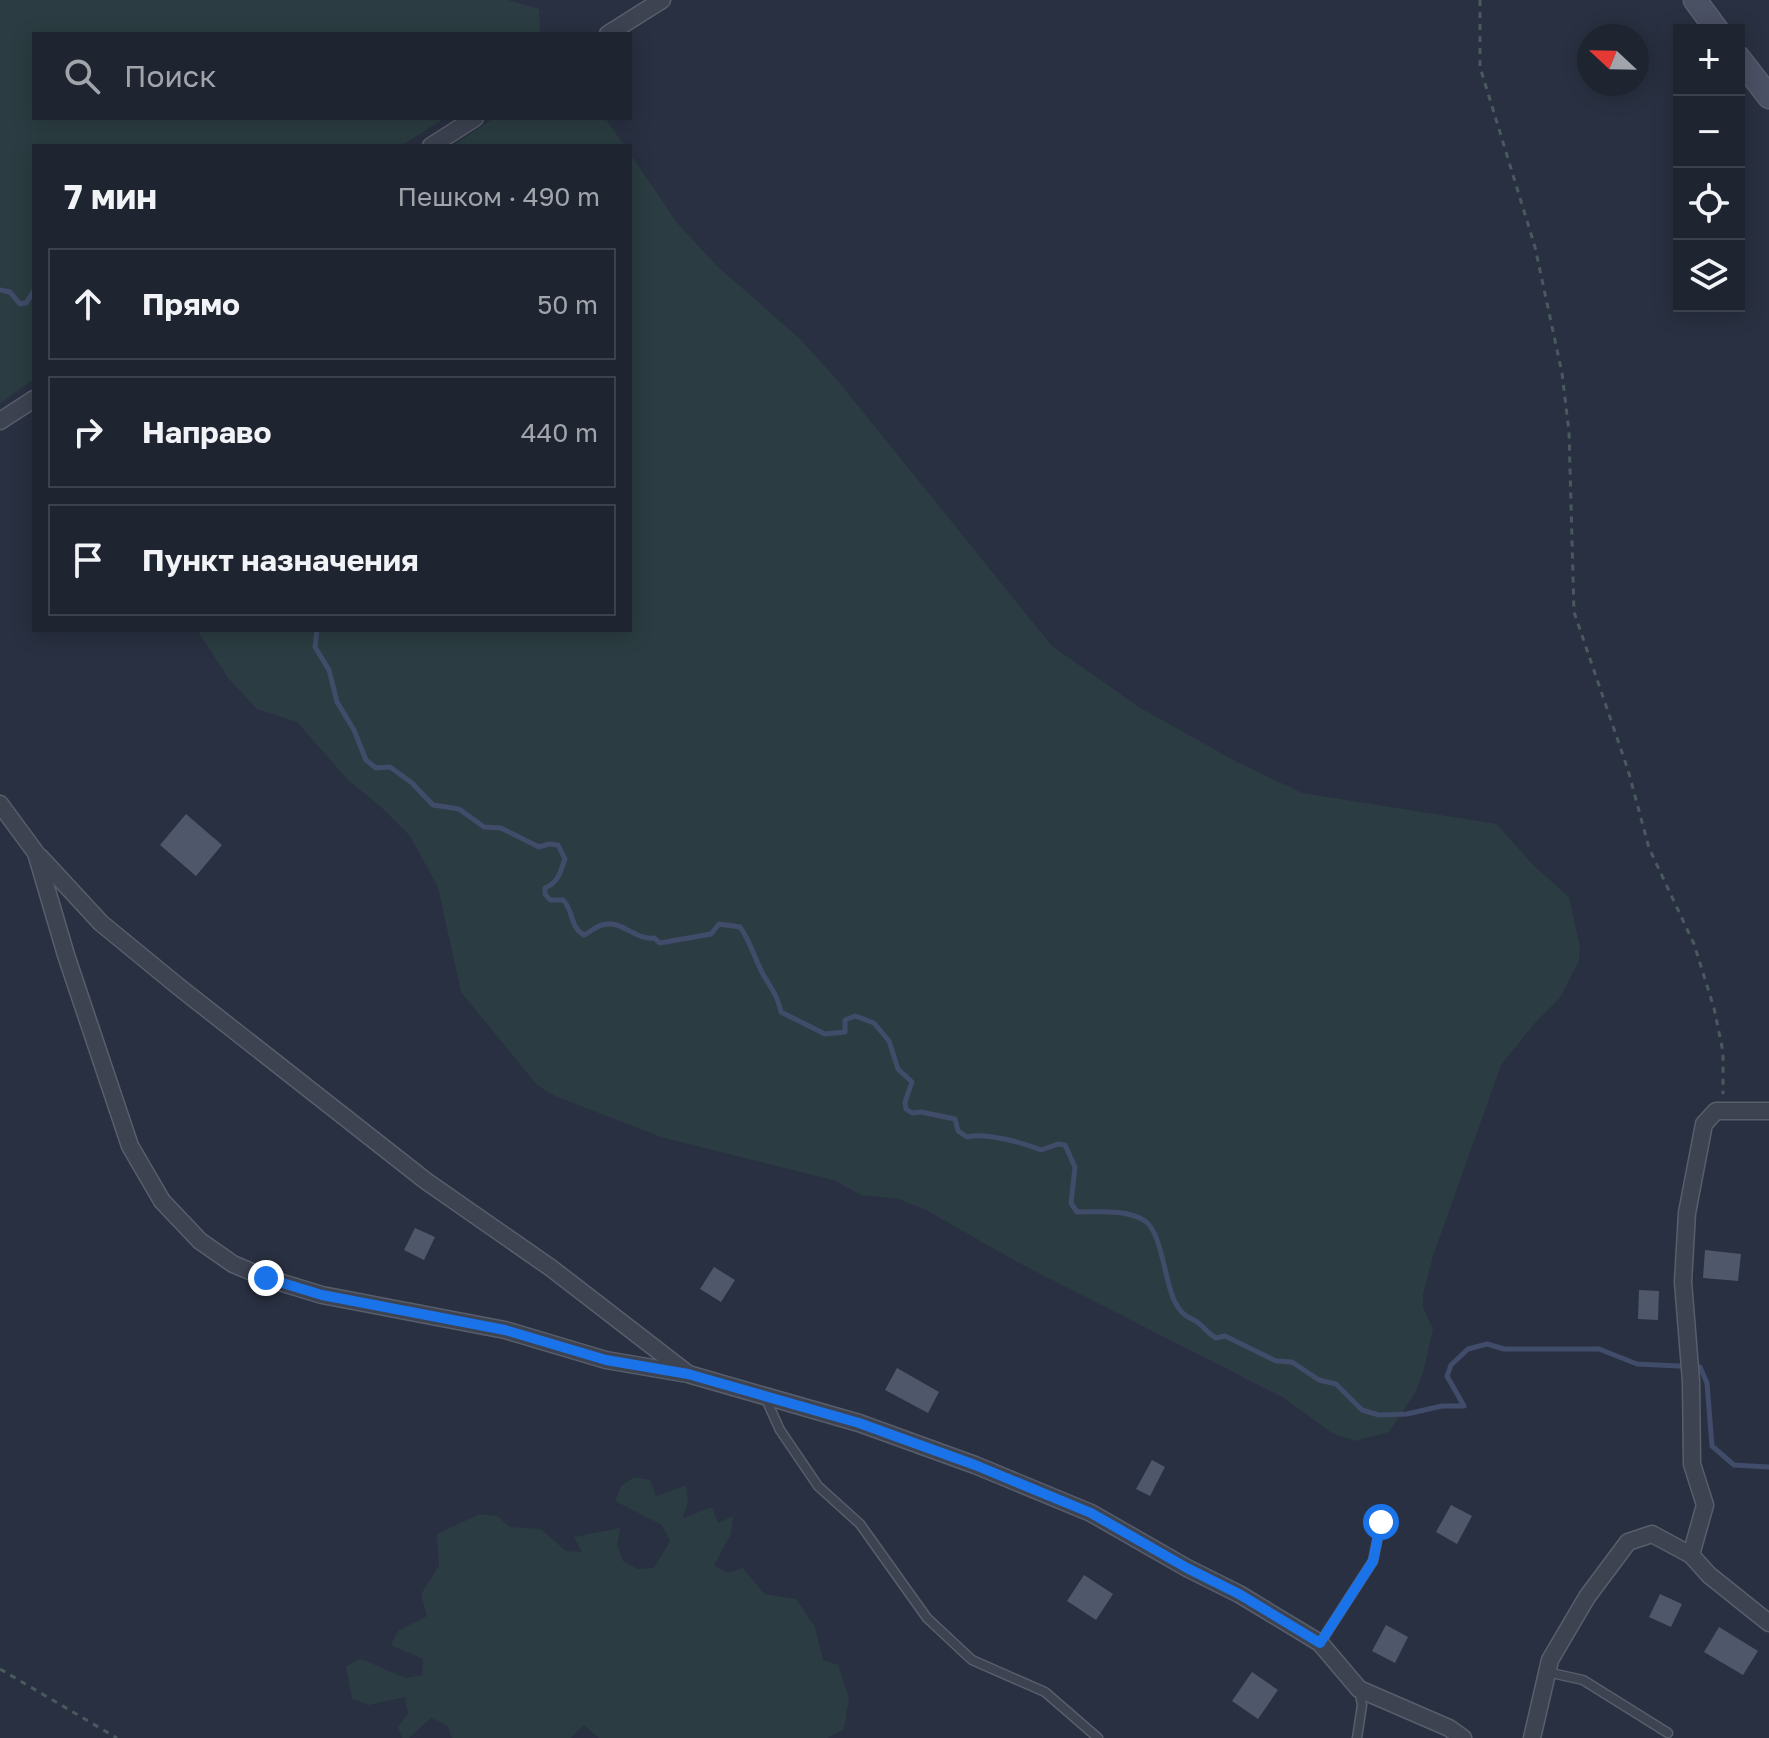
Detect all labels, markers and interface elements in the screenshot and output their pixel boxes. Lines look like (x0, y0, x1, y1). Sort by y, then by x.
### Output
north arrow (1577, 24, 1649, 96)
map controls (1673, 24, 1745, 312)
button: + (1673, 24, 1745, 96)
search box (32, 32, 632, 120)
icon: search (60, 54, 104, 98)
text: Поиск (124, 58, 216, 94)
button: − (1673, 96, 1745, 168)
button: locate (1673, 168, 1745, 240)
text: 7 мин (64, 176, 157, 216)
text: Пешком · 490 m (398, 181, 600, 212)
button: layers (1673, 240, 1745, 312)
icon: ahead (66, 282, 110, 326)
text: Прямо (142, 286, 240, 322)
text: 50 m (537, 289, 598, 320)
icon: right (66, 410, 110, 454)
text: Направо (142, 414, 271, 450)
text: 440 m (521, 417, 598, 448)
icon: arrive (66, 538, 110, 582)
text: Пункт назначения (142, 542, 419, 578)
route end (248, 1260, 284, 1296)
route start (1363, 1504, 1399, 1540)

